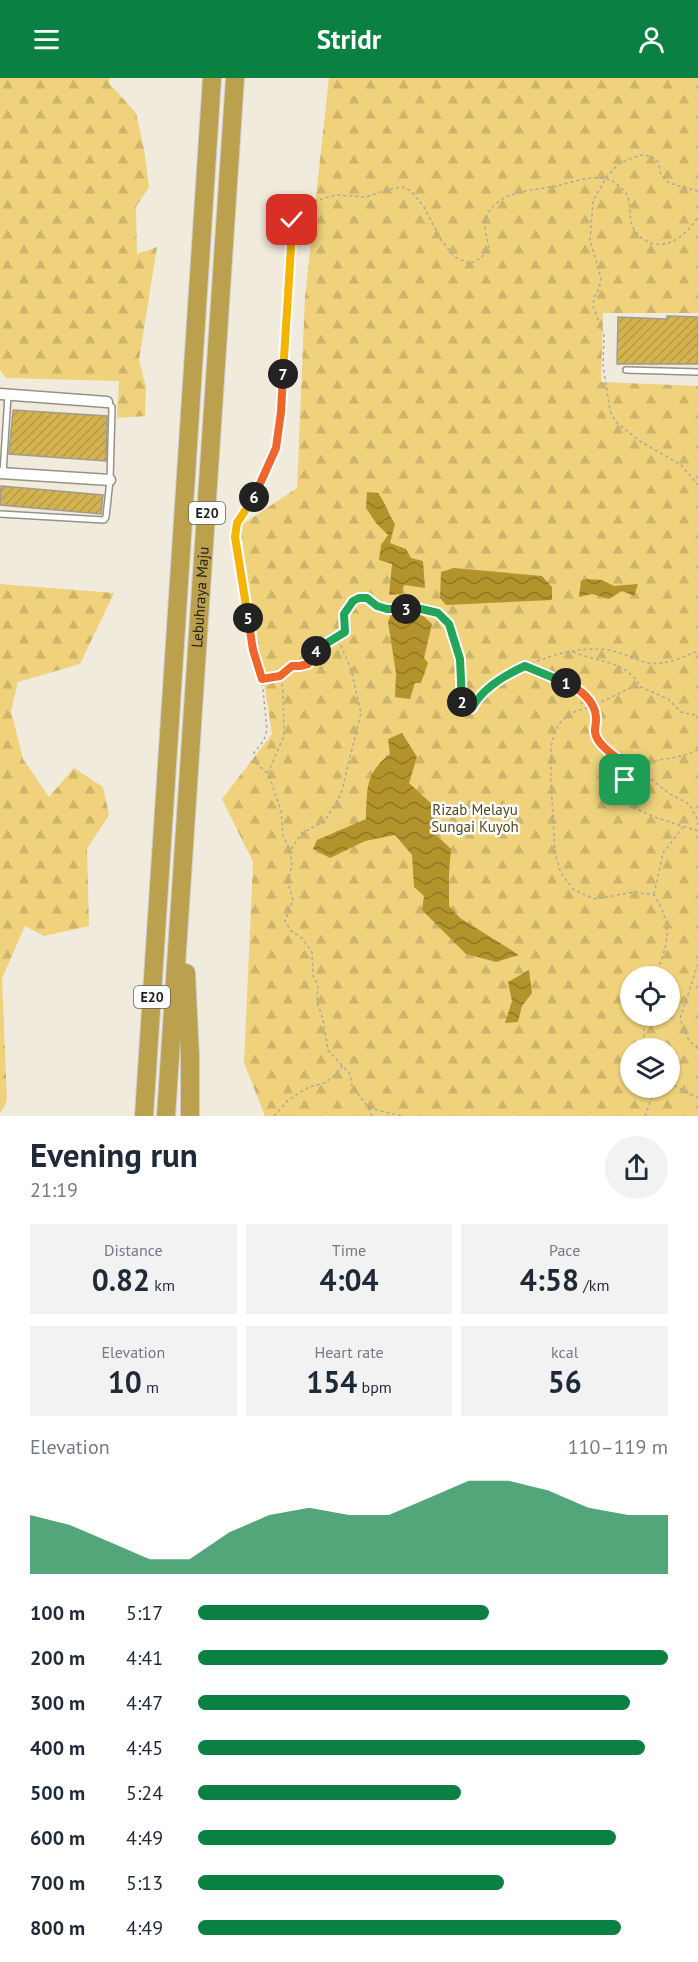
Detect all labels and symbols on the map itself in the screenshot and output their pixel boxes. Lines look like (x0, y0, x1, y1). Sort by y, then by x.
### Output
pin (266, 194, 317, 245)
pin: 7 (268, 359, 298, 389)
pin: 6 (239, 482, 269, 512)
road number: E20 (189, 502, 225, 524)
street label: Lebuhraya Maju (187, 546, 213, 648)
pin: 3 (391, 594, 421, 624)
pin: 5 (233, 603, 263, 633)
pin: 4 (301, 636, 331, 666)
pin: 1 (551, 668, 581, 698)
pin: 2 (447, 687, 477, 717)
pin (599, 754, 650, 805)
park label: Rizab Melayu Sungai Kuyoh (431, 800, 519, 836)
road number: E20 (134, 986, 170, 1008)

